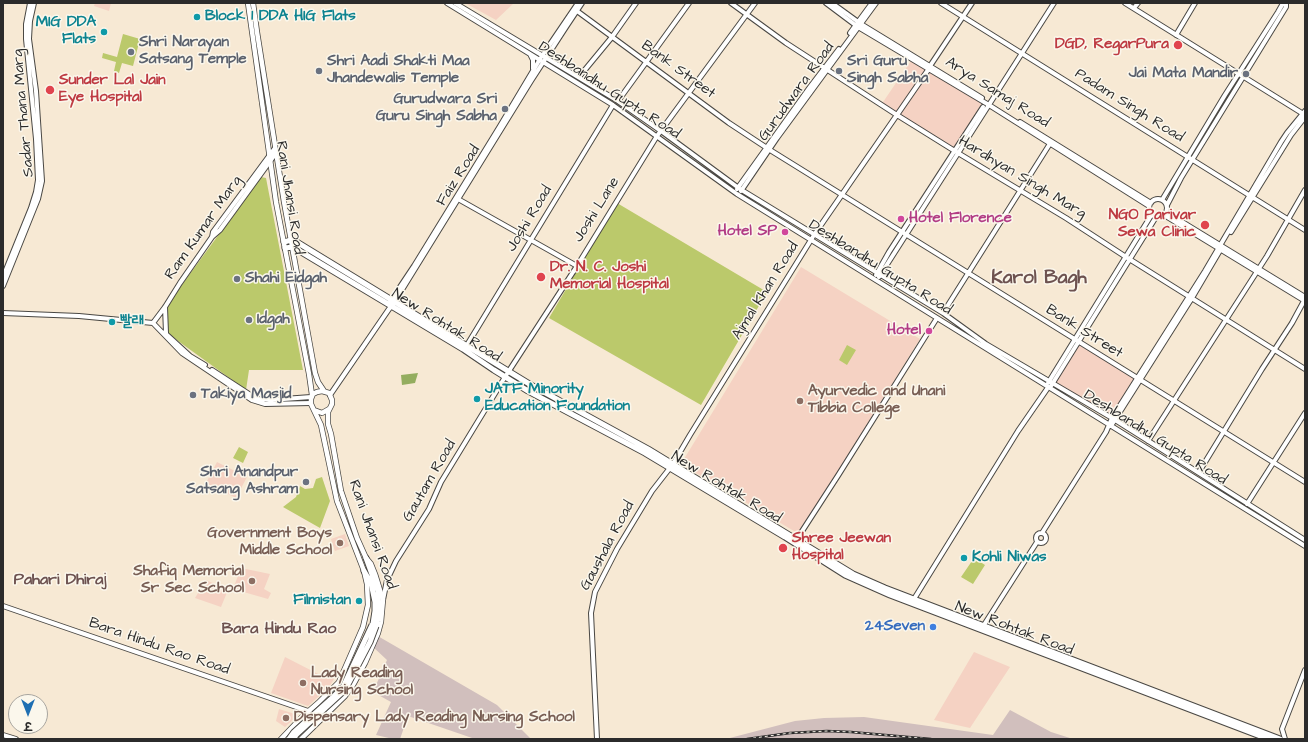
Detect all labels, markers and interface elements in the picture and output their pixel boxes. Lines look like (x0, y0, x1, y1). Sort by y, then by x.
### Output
place label: Block 1 DDA HIG Flats (205, 8, 356, 26)
marker: Block 1 DDA HIG Flats (192, 12, 202, 22)
place label: MIG DDA Flats (36, 14, 96, 49)
marker: MIG DDA Flats (99, 27, 109, 37)
place label: Shri Narayan Satsang Temple (139, 34, 247, 69)
place label: DGD, RegarPura (1055, 36, 1169, 54)
street label: Bank Street (637, 37, 719, 103)
street label: Deshbandhu Gupta Road (535, 38, 683, 144)
street label: Gurudwara Road (755, 39, 839, 145)
marker: DGD, RegarPura (1172, 39, 1184, 51)
marker: Shri Narayan Satsang Temple (126, 47, 136, 57)
street label: Sadar Thana Marg (9, 48, 39, 178)
place label: Shri Aadi Shakti Maa Jhandewalis Temple (327, 53, 470, 88)
place label: Sri Guru Singh Sabha (847, 53, 928, 88)
street label: Arya Samaj Road (942, 54, 1052, 132)
street label: Padam Singh Road (1071, 65, 1187, 147)
place label: Jai Mata Mandir (1129, 65, 1238, 83)
marker: Shri Aadi Shakti Maa Jhandewalis Temple (314, 66, 324, 76)
marker: Sri Guru Singh Sabha (834, 66, 844, 76)
marker: Jai Mata Mandir (1241, 69, 1251, 79)
place label: Sunder Lal Jain Eye Hospital (59, 72, 166, 107)
marker: Sunder Lal Jain Eye Hospital (44, 84, 56, 96)
place label: Gurudwara Sri Guru Singh Sabha (376, 91, 497, 126)
marker: Gurudwara Sri Guru Singh Sabha (500, 104, 510, 114)
street label: Hardhyan Singh Marg (955, 133, 1089, 223)
street label: Rani Jhansi Road (271, 140, 307, 256)
street label: Faiz Road (433, 142, 485, 210)
street label: Ram Kumar Marg (162, 173, 246, 283)
street label: Joshi Lane (570, 174, 624, 246)
street label: Joshi Road (503, 183, 557, 255)
place label: NGO Parivar Sewa Clinic (1109, 207, 1196, 242)
place label: Hotel Florence (909, 210, 1012, 228)
marker: Hotel Florence (896, 214, 906, 224)
street label: Deshbandhu Gupta Road (805, 216, 955, 320)
marker: NGO Parivar Sewa Clinic (1199, 219, 1211, 231)
place label: Hotel SP (718, 223, 777, 241)
marker: Hotel SP (780, 227, 790, 237)
street label: Ajmal Khan Road (729, 239, 803, 343)
place label: Dr. N. C. Joshi Memorial Hospital (550, 259, 669, 294)
district label: Karol Bagh (991, 268, 1087, 290)
place label: Shahi Eidgah (245, 270, 327, 288)
marker: Dr. N. C. Joshi Memorial Hospital (535, 271, 547, 283)
marker: Shahi Eidgah (232, 274, 242, 284)
street label: New Rohtak Road (388, 285, 504, 367)
street label: Bank Street (1042, 301, 1126, 363)
place label: Idgah (257, 311, 290, 329)
place label: 빨래 (120, 313, 144, 331)
marker: Idgah (244, 315, 254, 325)
marker: 빨래 (107, 317, 117, 327)
place label: Hotel (887, 322, 921, 340)
marker: Hotel (924, 326, 934, 336)
place label: JATF Minority Education Foundation (485, 381, 630, 416)
place label: Ayurvedic and Unani Tibbia College (808, 383, 945, 418)
place label: Takiya Masjid (201, 386, 292, 404)
street label: Deshbandhu Gupta Road (1080, 386, 1230, 490)
marker: Takiya Masjid (188, 390, 198, 400)
marker: JATF Minority Education Foundation (472, 394, 482, 404)
marker: Ayurvedic and Unani Tibbia College (795, 396, 805, 406)
street label: Gautam Road (399, 437, 461, 525)
street label: New Rohtak Road (668, 448, 784, 528)
place label: Shri Anandpur Satsang Ashram (186, 464, 298, 499)
marker: Shri Anandpur Satsang Ashram (301, 477, 311, 487)
street label: Rani Jhansi Road (344, 478, 400, 592)
street label: Gaushala Road (577, 498, 639, 594)
place label: Government Boys Middle School (207, 525, 332, 560)
place label: Shree Jeewan Hospital (792, 530, 891, 565)
marker: Government Boys Middle School (335, 538, 345, 548)
marker: Shree Jeewan Hospital (777, 542, 789, 554)
place label: Kohli Niwas (972, 549, 1047, 567)
marker: Kohli Niwas (959, 553, 969, 563)
place label: Shafiq Memorial Sr Sec School (133, 563, 244, 598)
district label: Pahari Dhiraj (14, 571, 106, 591)
marker: Shafiq Memorial Sr Sec School (247, 576, 257, 586)
place label: Filmistan (293, 592, 351, 610)
marker: Filmistan (354, 596, 364, 606)
street label: New Rohtak Road (952, 598, 1076, 660)
street label: Bara Hindu Rao Road (86, 614, 232, 680)
place label: 24Seven (865, 618, 925, 636)
district label: Bara Hindu Rao (222, 620, 336, 640)
marker: 24Seven (928, 622, 938, 632)
place label: Lady Reading Nursing School (311, 665, 413, 700)
marker: Lady Reading Nursing School (298, 678, 308, 688)
north arrow (8, 694, 48, 734)
place label: Dispensary Lady Reading Nursing School (294, 709, 575, 727)
marker: Dispensary Lady Reading Nursing School (281, 713, 291, 723)
text: उ (24, 718, 32, 733)

